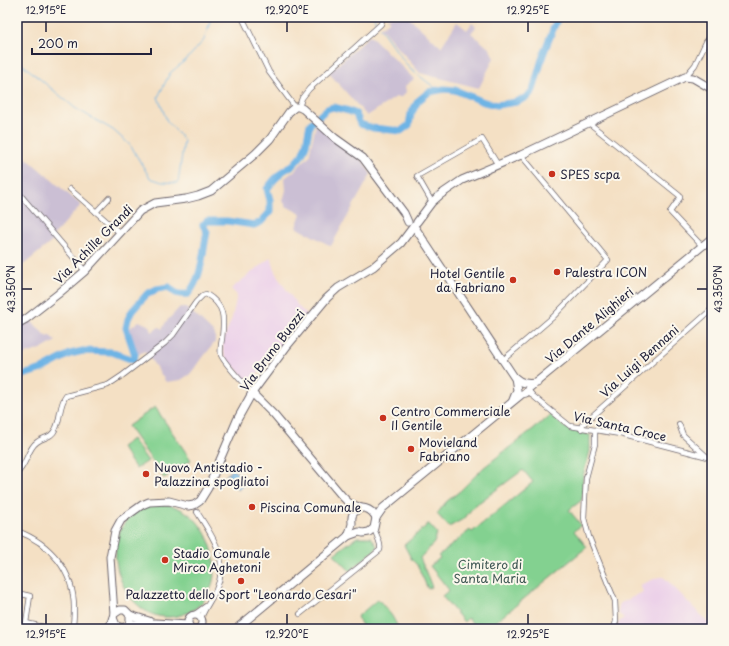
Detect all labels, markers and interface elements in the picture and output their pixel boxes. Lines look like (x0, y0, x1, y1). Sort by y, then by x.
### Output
text: 12.915°E (26, 2, 66, 17)
text: 12.920°E (265, 2, 309, 17)
text: 12.925°E (507, 2, 549, 17)
scale bar (32, 30, 151, 56)
text: 200 m (38, 34, 78, 52)
place label: SPES scpa (560, 165, 621, 183)
marker: SPES scpa (547, 169, 557, 179)
street label: Via Achille Grandi (49, 200, 137, 288)
place label: Palestra ICON (565, 263, 647, 281)
place label: Hotel Gentile da Fabriano (430, 264, 505, 296)
text: 43.350°N (3, 265, 18, 313)
text: 43.350°N (710, 265, 725, 313)
marker: Palestra ICON (552, 267, 562, 277)
marker: Hotel Gentile da Fabriano (508, 275, 518, 285)
street label: Via Dante Alighieri (541, 283, 637, 367)
street label: Via Bruno Buozzi (235, 305, 309, 395)
street label: Via Luigi Bennani (596, 321, 682, 401)
place label: Centro Commerciale Il Gentile (391, 402, 511, 434)
street label: Via Santa Croce (572, 407, 668, 445)
marker: Centro Commerciale Il Gentile (378, 413, 388, 423)
place label: Movieland Fabriano (419, 433, 478, 465)
marker: Movieland Fabriano (406, 444, 416, 454)
place label: Nuovo Antistadio - Palazzina spogliatoi (154, 458, 269, 490)
marker: Nuovo Antistadio - Palazzina spogliatoi (141, 469, 151, 479)
place label: Piscina Comunale (260, 498, 362, 516)
marker: Piscina Comunale (247, 502, 257, 512)
place label: Stadio Comunale Mirco Aghetoni (173, 544, 270, 576)
marker: Stadio Comunale Mirco Aghetoni (160, 555, 170, 565)
park label: Cimitero di Santa Maria (453, 555, 527, 587)
marker: Palazzetto dello Sport "Leonardo Cesari" (236, 576, 246, 586)
place label: Palazzetto dello Sport "Leonardo Cesari" (125, 585, 357, 603)
text: 12.915°E (26, 626, 66, 641)
text: 12.920°E (265, 626, 309, 641)
text: 12.925°E (507, 626, 549, 641)

